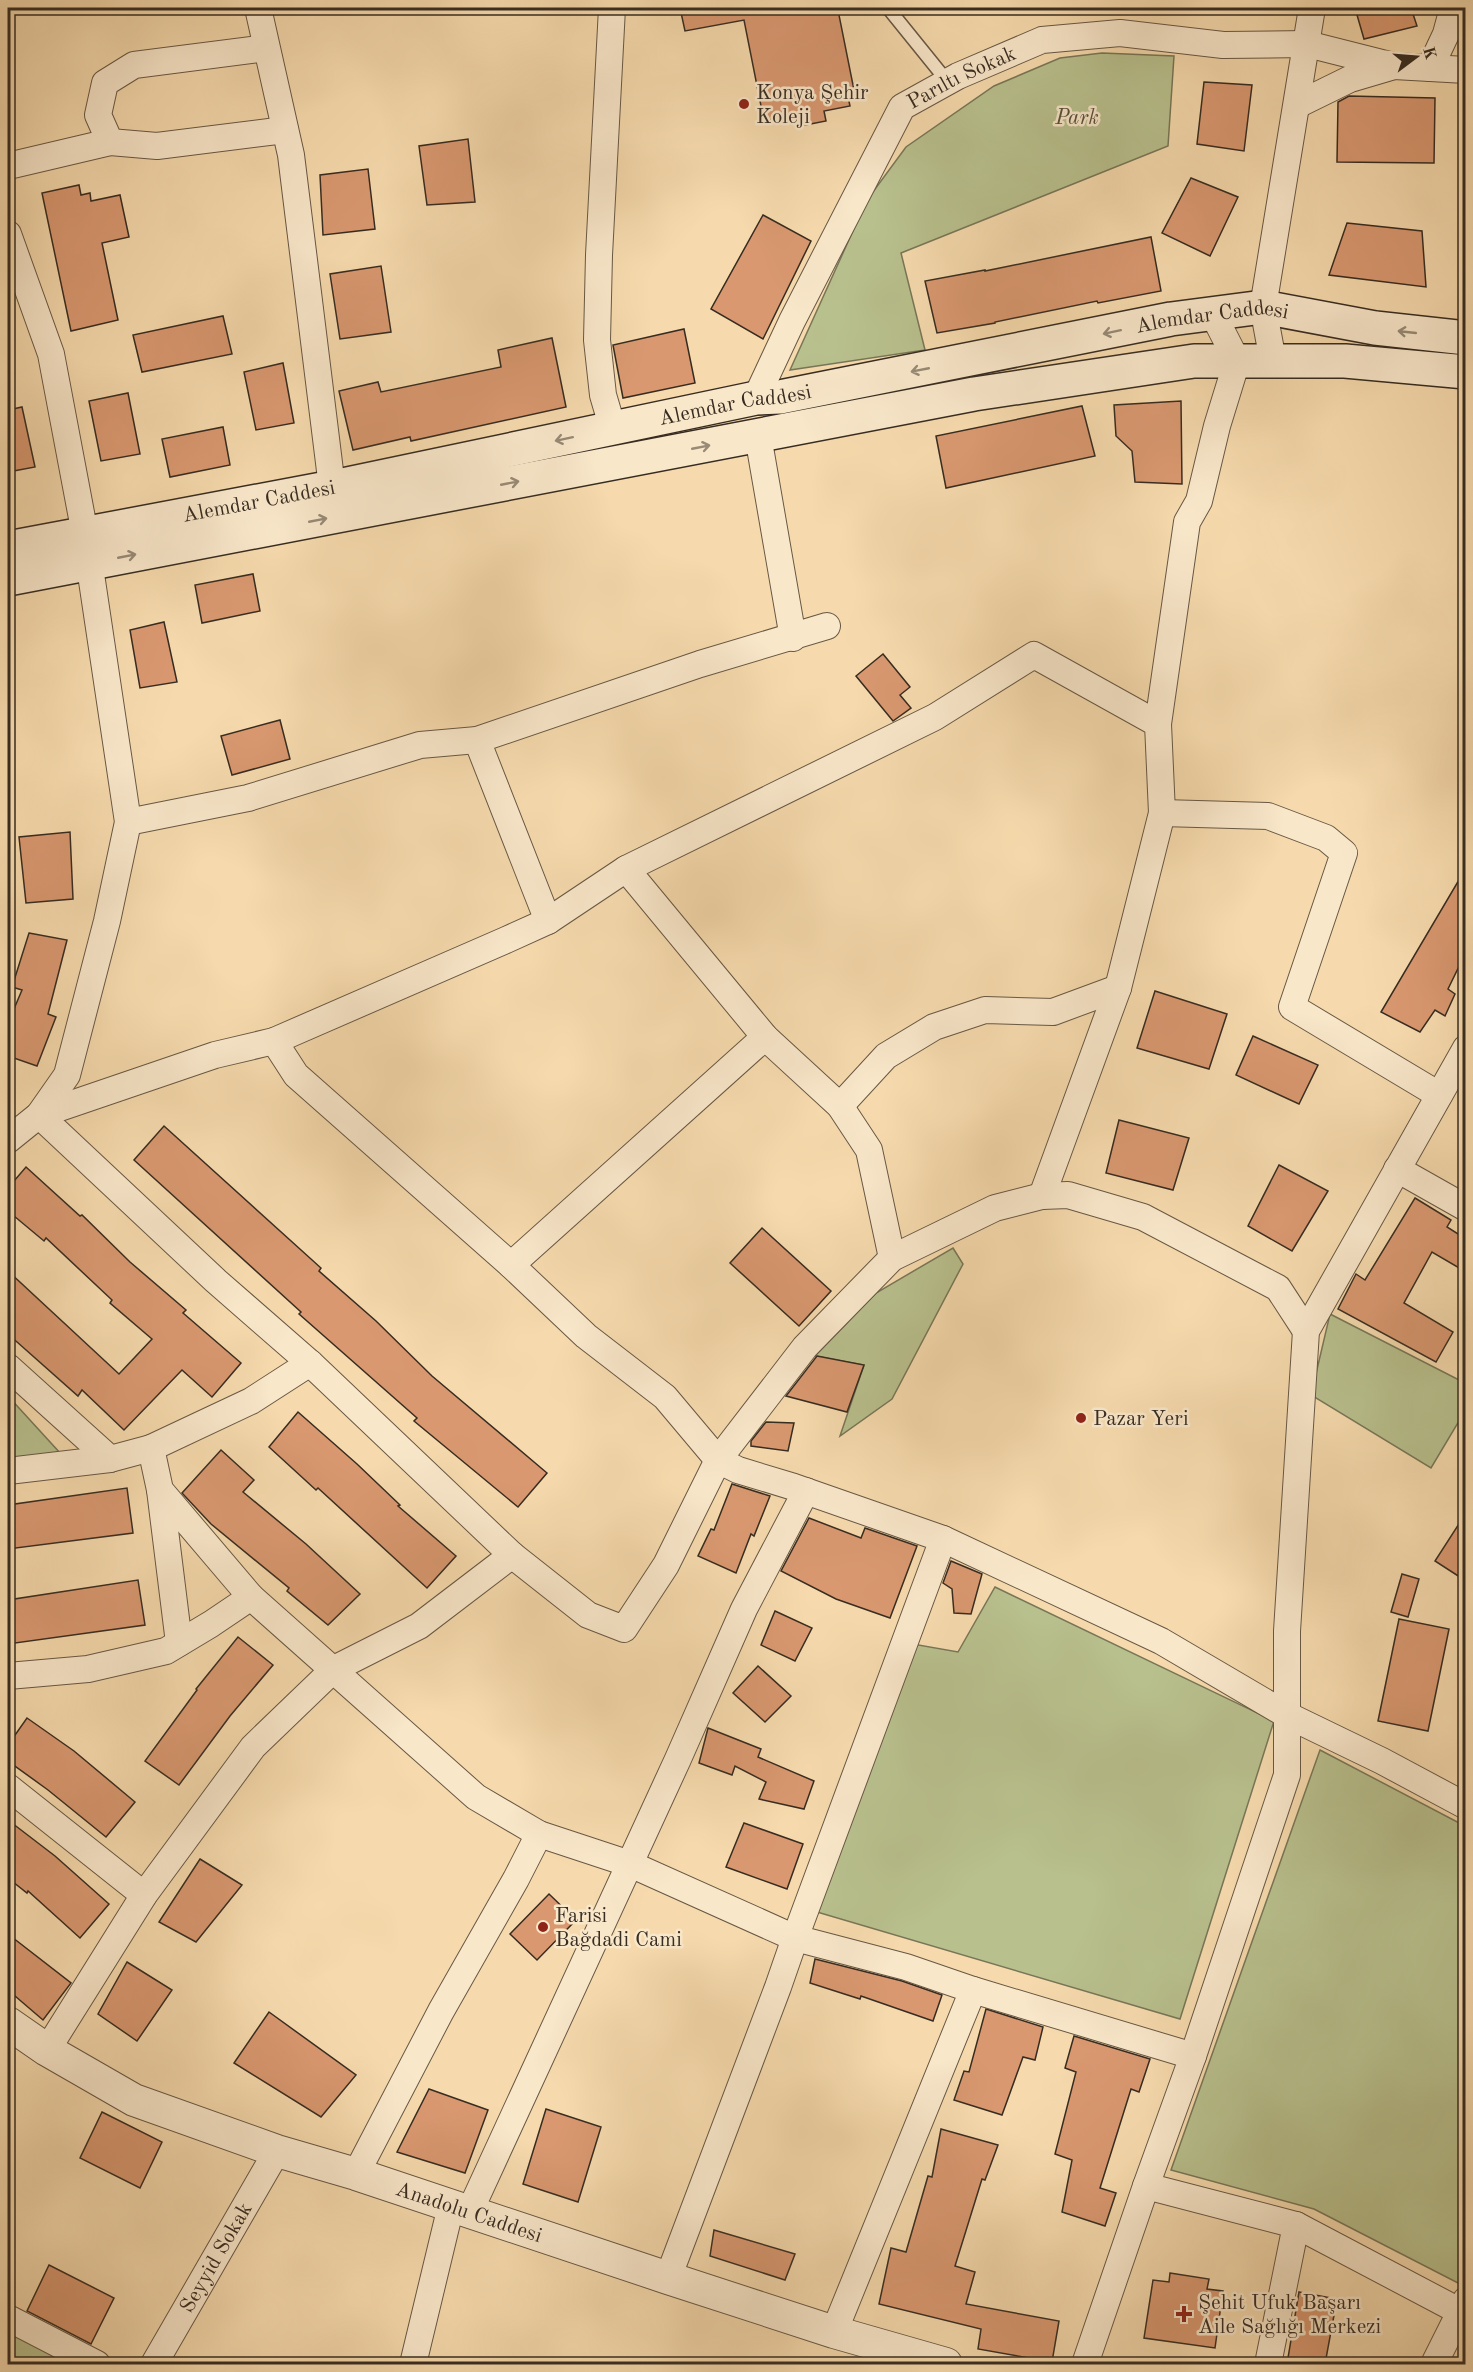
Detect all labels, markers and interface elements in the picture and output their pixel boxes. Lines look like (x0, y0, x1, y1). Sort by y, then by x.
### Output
north arrow (1386, 27, 1446, 87)
street label: Parıltı Sokak (904, 43, 1019, 114)
text: K (1419, 45, 1438, 62)
place label: Konya Şehir Koleji (756, 83, 869, 128)
marker: Konya Şehir Koleji (737, 97, 751, 111)
park label: Park (1054, 108, 1099, 129)
street label: Alemdar Caddesi (1134, 298, 1290, 338)
one-way arrow (1398, 326, 1418, 337)
one-way arrow (1102, 327, 1122, 338)
one-way arrow (911, 365, 931, 376)
street label: Alemdar Caddesi (657, 382, 813, 430)
one-way arrow (555, 434, 574, 445)
one-way arrow (691, 441, 711, 452)
one-way arrow (500, 477, 519, 488)
street label: Alemdar Caddesi (181, 478, 337, 527)
one-way arrow (308, 514, 328, 525)
one-way arrow (117, 550, 136, 561)
place label: Pazar Yeri (1093, 1409, 1189, 1430)
marker: Pazar Yeri (1074, 1411, 1088, 1425)
place label: Farisi Bağdadi Cami (555, 1906, 682, 1951)
marker: Farisi Bağdadi Cami (536, 1920, 550, 1934)
street label: Anadolu Caddesi (393, 2179, 544, 2247)
street label: Seyyid Sokak (177, 2200, 257, 2317)
place label: Şehit Ufuk Başarı Aile Sağlığı Merkezi (1198, 2293, 1381, 2338)
marker: Şehit Ufuk Başarı Aile Sağlığı Merkezi (1175, 2305, 1193, 2323)

